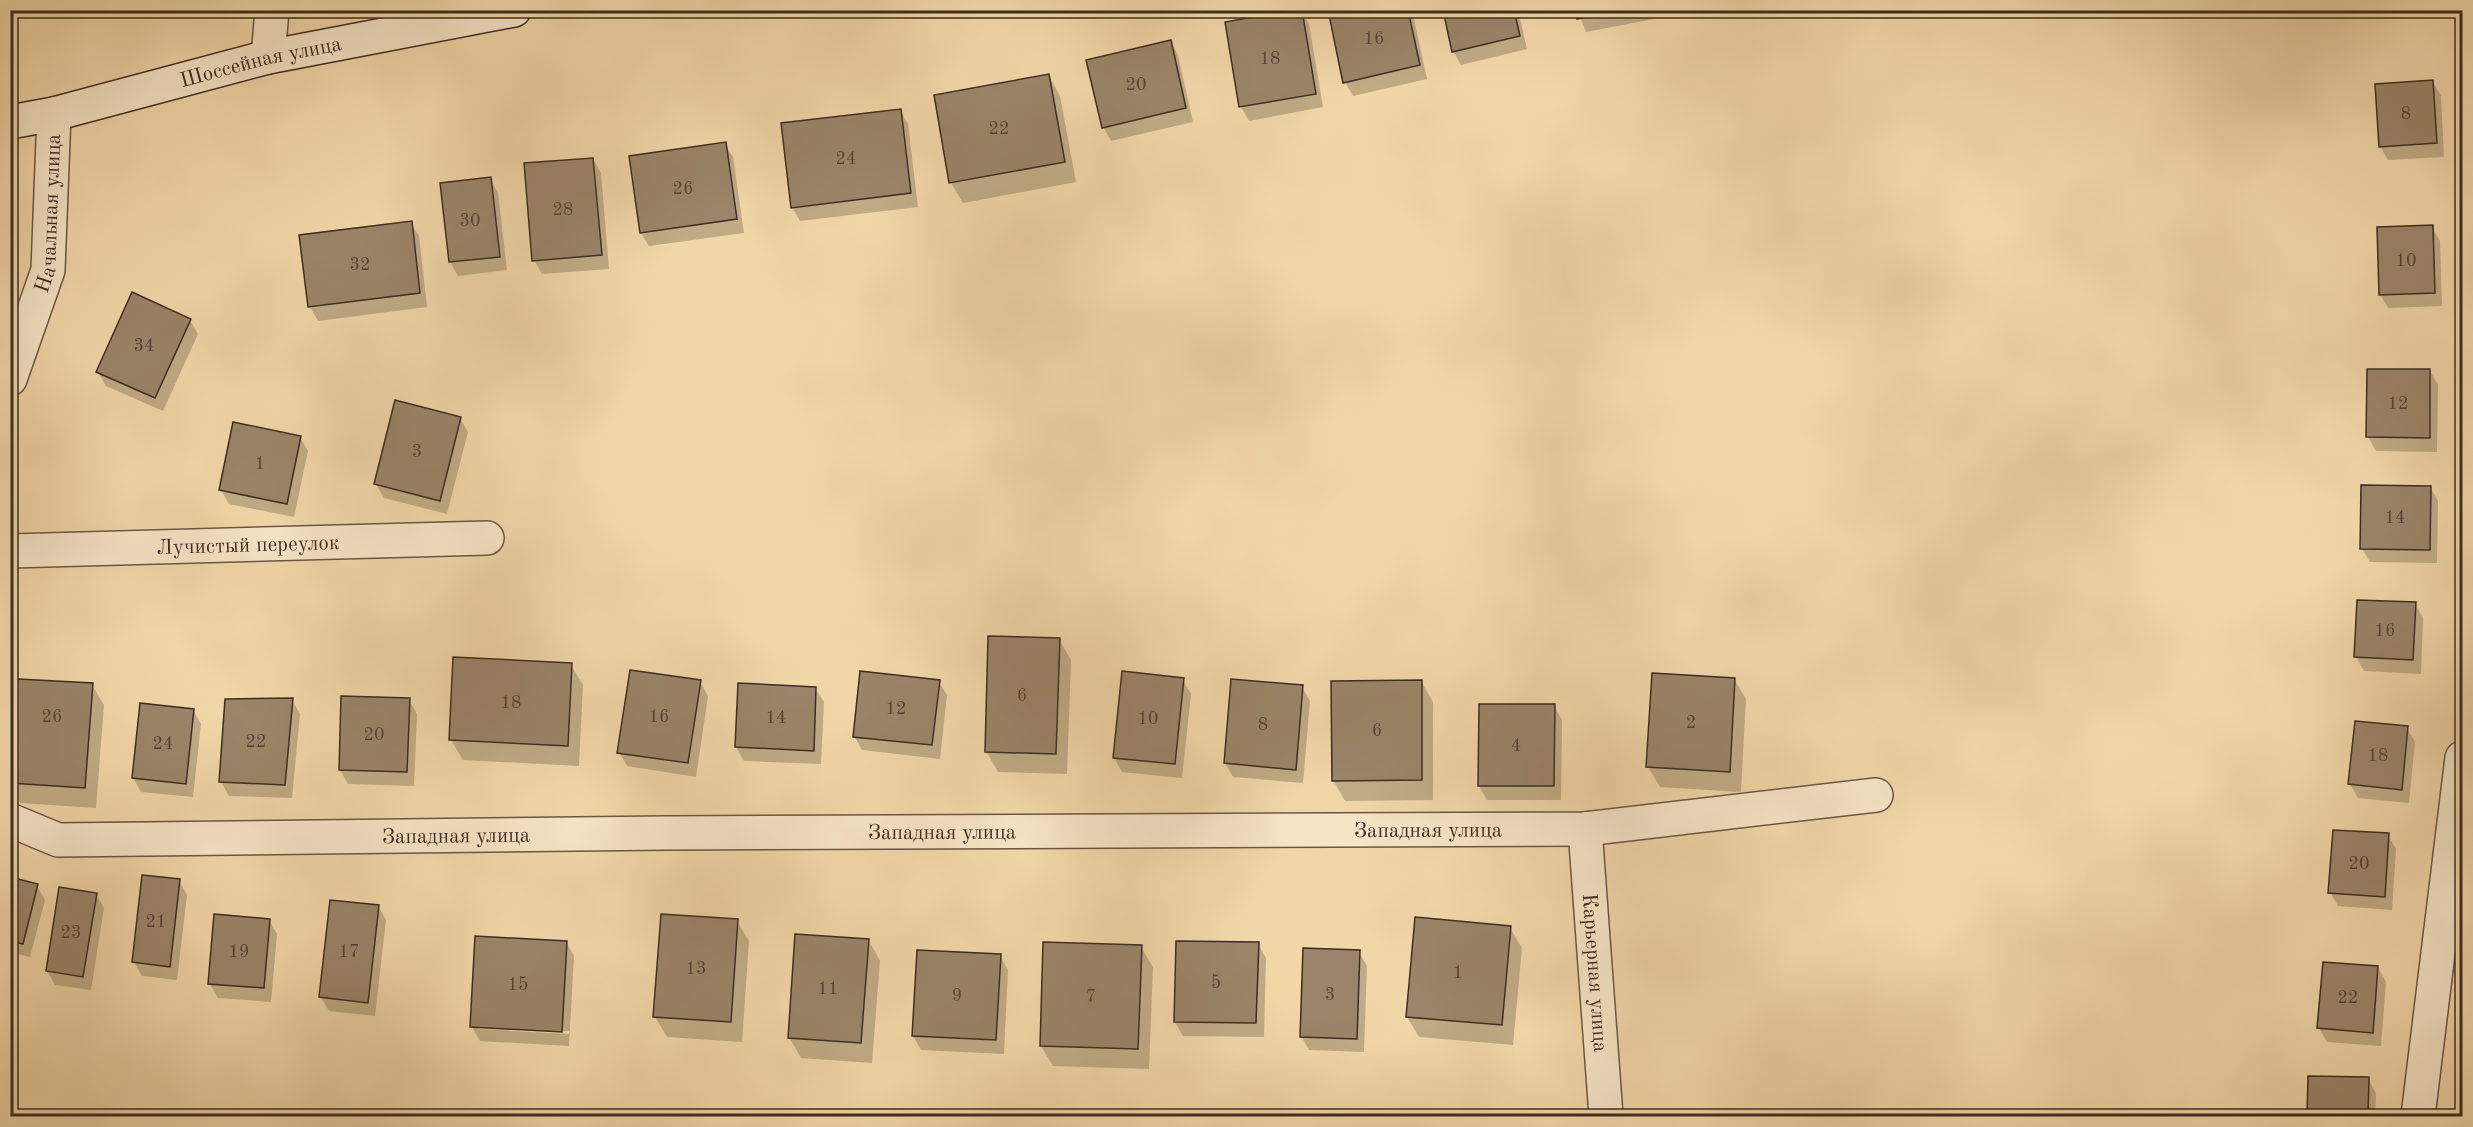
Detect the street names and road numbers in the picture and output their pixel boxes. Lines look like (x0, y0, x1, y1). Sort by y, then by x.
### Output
street label: Шоссейная улица (178, 34, 343, 92)
street label: Начальная улица (32, 133, 65, 296)
street label: Лучистый переулок (156, 533, 340, 559)
street label: Западная улица (1354, 820, 1502, 842)
street label: Западная улица (868, 822, 1016, 844)
street label: Западная улица (382, 826, 530, 848)
street label: Карьерная улица (1578, 892, 1610, 1053)

